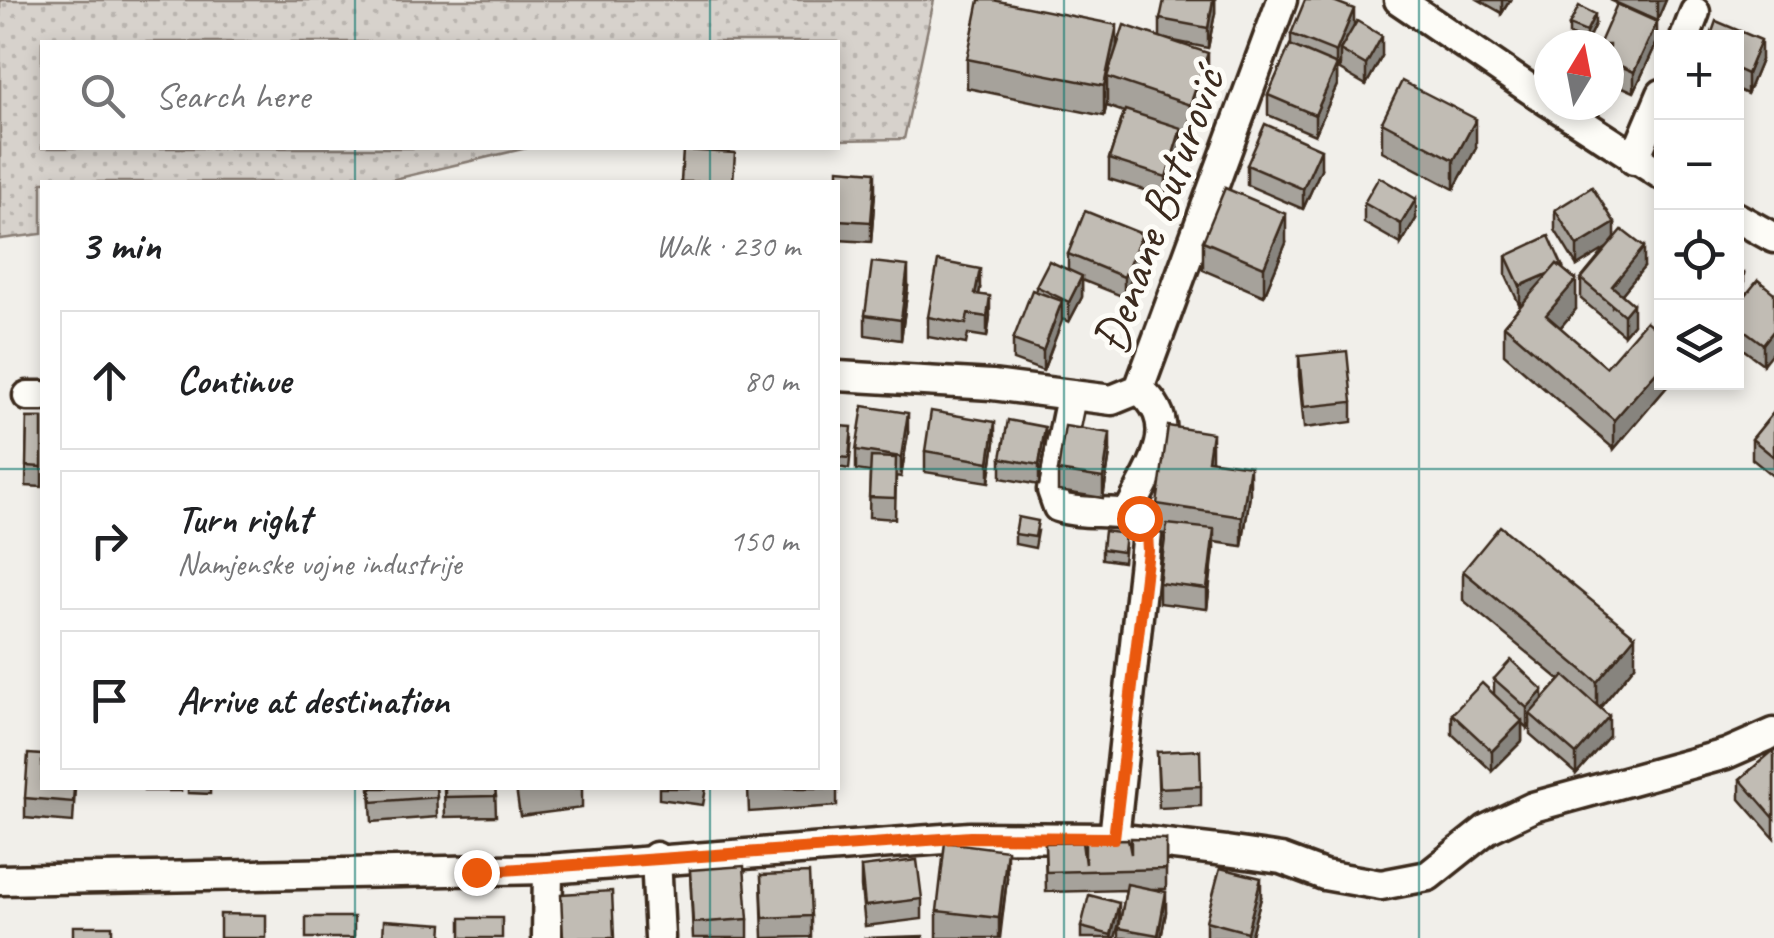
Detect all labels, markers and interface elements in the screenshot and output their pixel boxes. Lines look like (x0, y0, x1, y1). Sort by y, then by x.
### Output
north arrow (1534, 30, 1624, 120)
map controls (1654, 30, 1744, 390)
button: + (1654, 30, 1744, 120)
search box (40, 40, 840, 150)
street label: Đenane Buturović (1078, 54, 1241, 361)
icon: search (75, 68, 130, 123)
text: Search here (155, 72, 310, 119)
button: − (1654, 120, 1744, 210)
button: locate (1654, 210, 1744, 300)
text: 3 min (80, 219, 160, 272)
text: Walk · 230 m (656, 225, 800, 266)
button: layers (1654, 300, 1744, 390)
icon: ahead (82, 353, 137, 408)
text: Continue (177, 357, 291, 404)
text: 80 m (744, 360, 798, 401)
text: Turn right (177, 496, 311, 543)
route start (1117, 496, 1163, 542)
icon: right (82, 513, 137, 568)
text: 150 m (729, 520, 798, 561)
text: Namjenske vojne industrije (177, 543, 461, 584)
icon: arrive (82, 673, 137, 728)
text: Arrive at destination (177, 677, 449, 724)
route end (454, 850, 500, 896)

